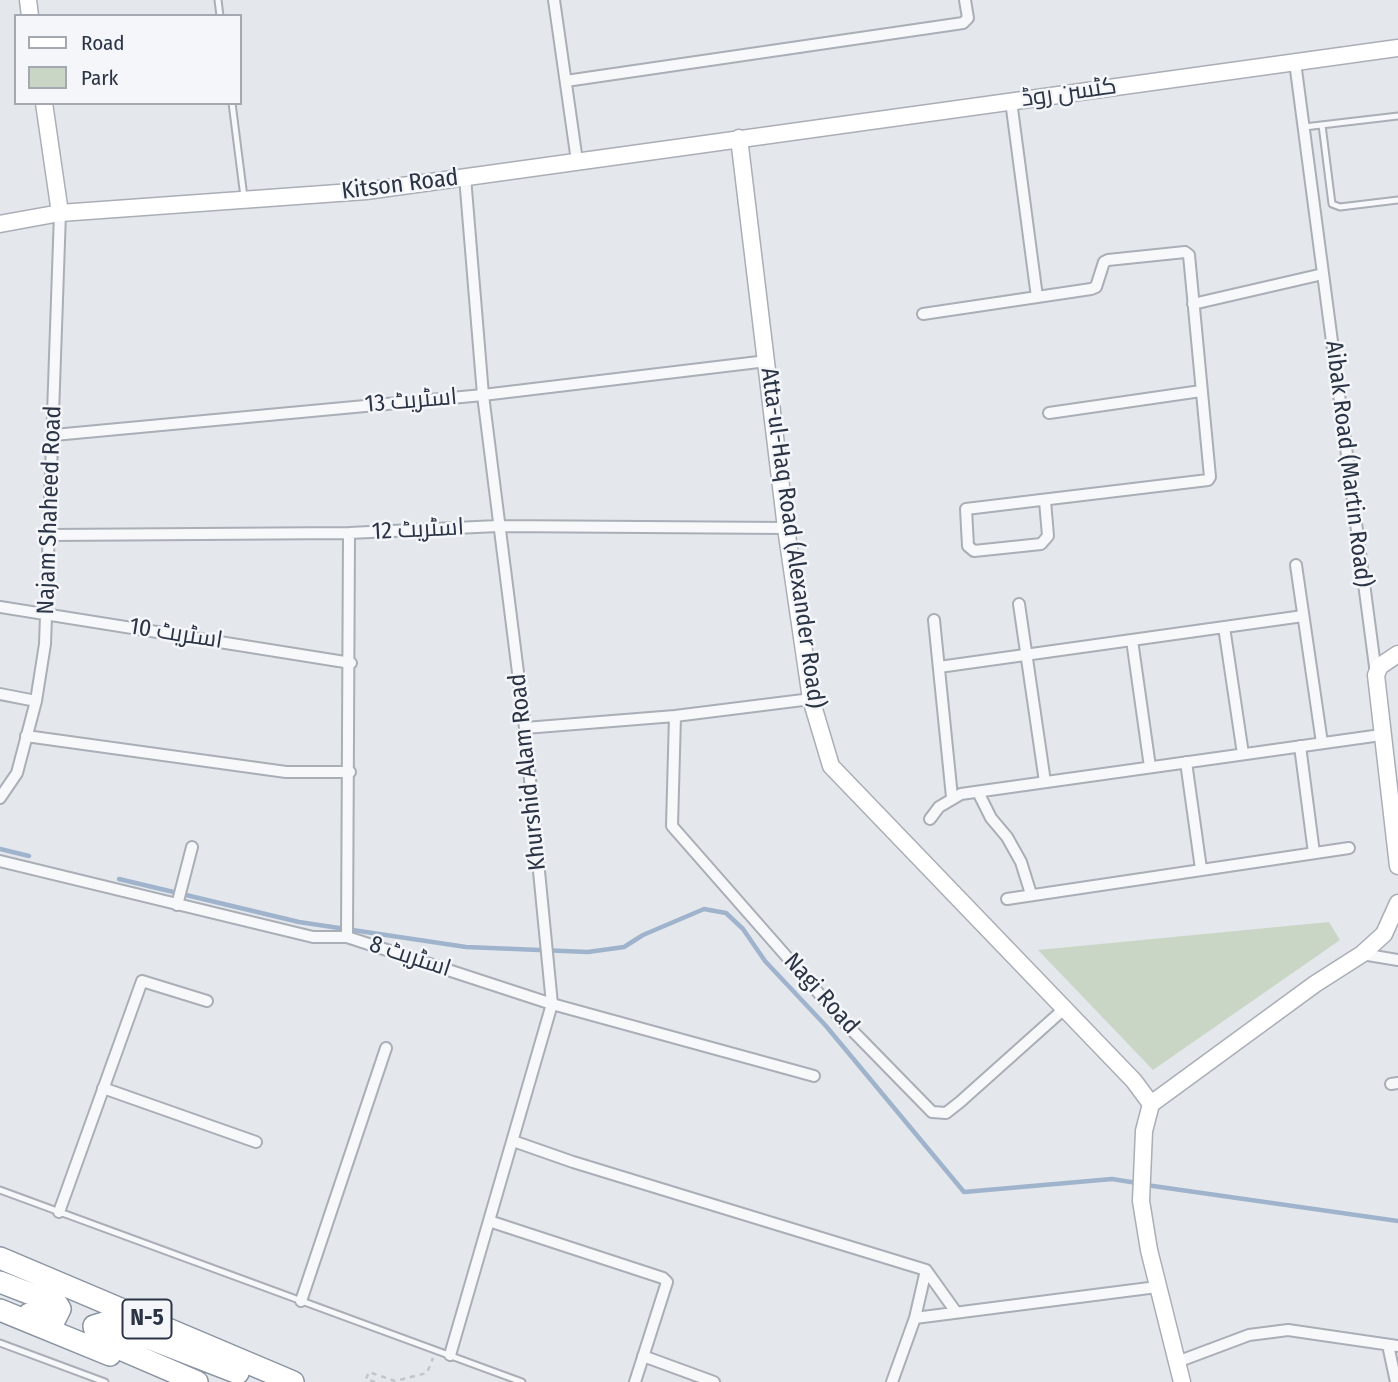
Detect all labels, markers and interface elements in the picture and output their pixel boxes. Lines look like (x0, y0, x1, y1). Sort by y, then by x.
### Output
legend (14, 14, 242, 105)
text: Road (81, 30, 125, 56)
text: Park (81, 65, 118, 91)
street label: کٹسن روڈ (1020, 72, 1118, 114)
street label: Kitson Road (340, 164, 460, 206)
street label: Aibak Road (Martin Road) (1319, 339, 1377, 589)
street label: Atta-ul-Haq Road (Alexander Road) (754, 366, 830, 710)
street label: اسٹریٹ 13 (364, 383, 458, 419)
street label: Najam Shaheed Road (32, 405, 68, 615)
street label: اسٹریٹ 12 (371, 513, 465, 547)
street label: اسٹریٹ 10 (127, 612, 225, 656)
street label: Khurshid Alam Road (503, 672, 553, 872)
street label: اسٹریٹ 8 (366, 930, 454, 984)
street label: Nagi Road (777, 948, 865, 1040)
road number: N-5 (122, 1300, 172, 1338)

